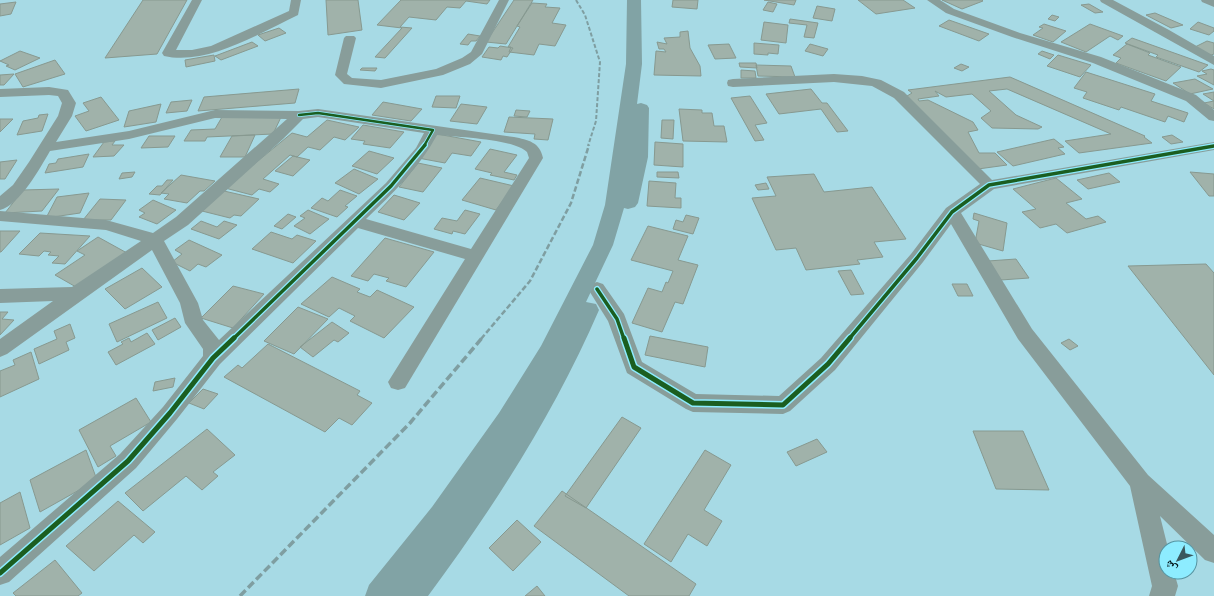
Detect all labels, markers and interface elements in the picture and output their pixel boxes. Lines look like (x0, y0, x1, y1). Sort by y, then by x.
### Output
north arrow (1158, 540, 1198, 580)
text: ش (1163, 557, 1180, 574)

